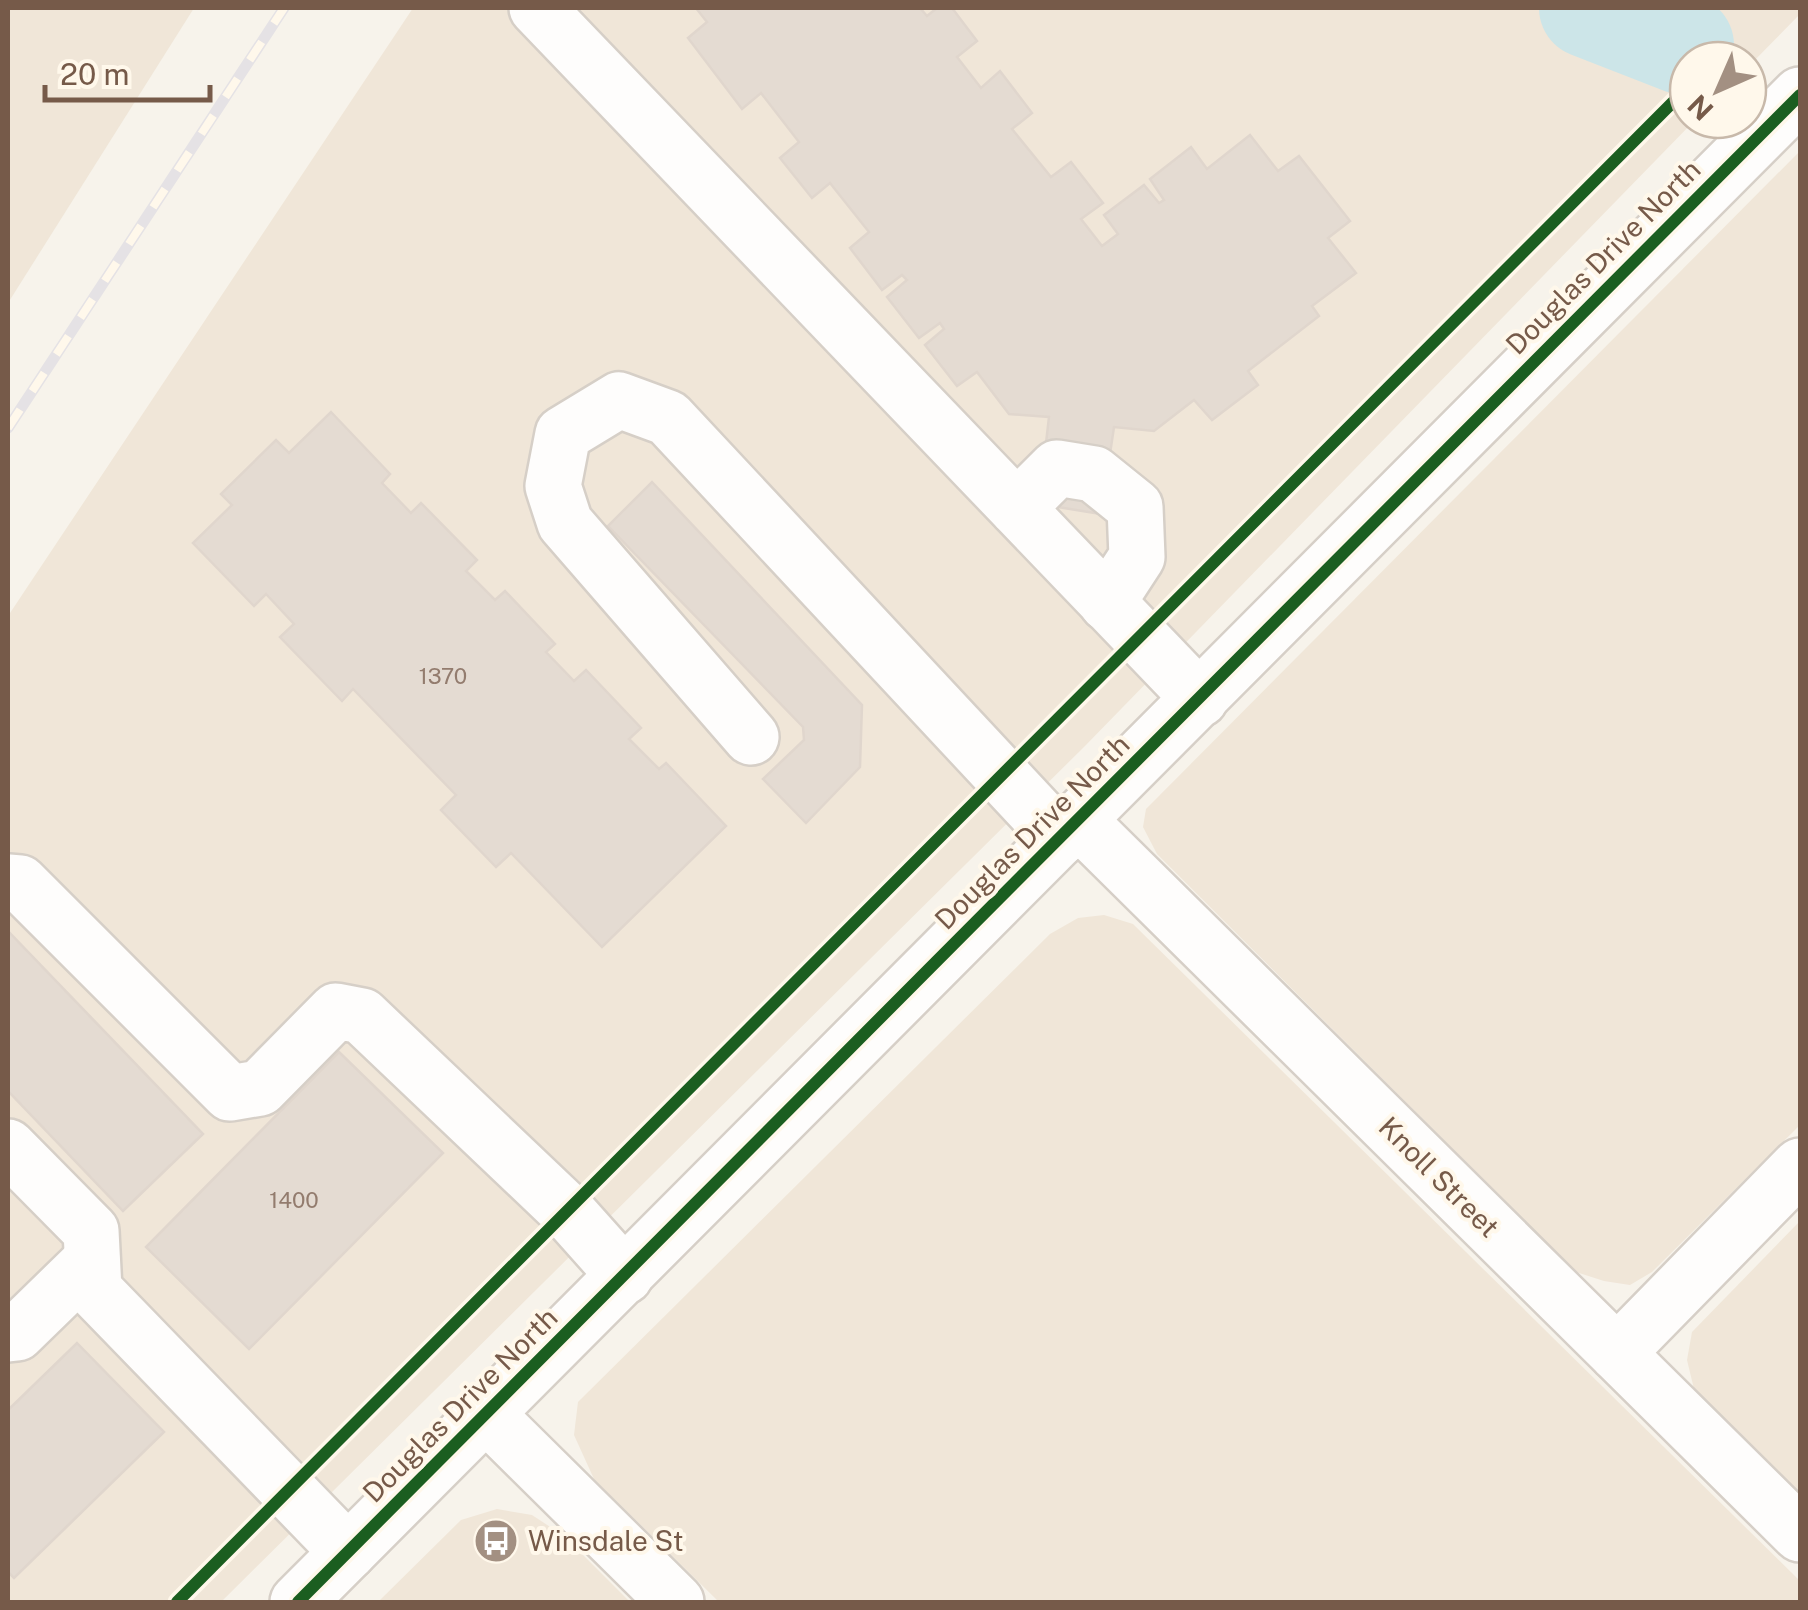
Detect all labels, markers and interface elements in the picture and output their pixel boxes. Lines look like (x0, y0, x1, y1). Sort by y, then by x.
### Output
scale bar (45, 40, 210, 102)
north arrow (1668, 40, 1768, 140)
text: 20 m (60, 56, 129, 92)
text: N (1681, 89, 1719, 127)
street label: Douglas Drive North (1499, 153, 1707, 361)
house number: 1370 (419, 663, 467, 689)
street label: Douglas Drive North (928, 728, 1136, 936)
street label: Knoll Street (1372, 1110, 1506, 1244)
house number: 1400 (269, 1187, 319, 1213)
street label: Douglas Drive North (356, 1301, 564, 1509)
bus stop icon: Winsdale St (473, 1518, 519, 1564)
place label: Winsdale St (528, 1524, 684, 1557)

